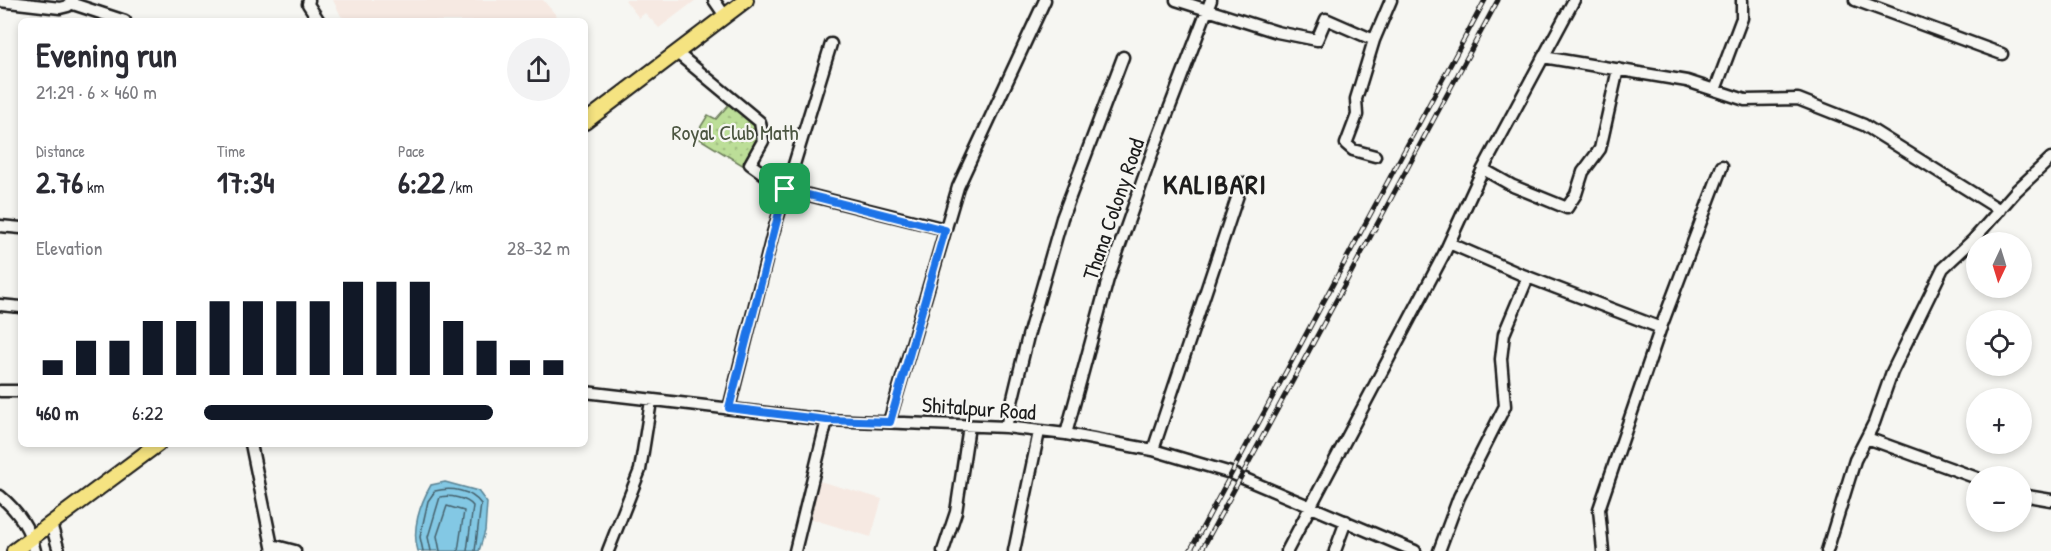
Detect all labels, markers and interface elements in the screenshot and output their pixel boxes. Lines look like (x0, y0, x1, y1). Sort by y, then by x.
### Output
text: Evening run (36, 33, 177, 77)
button: share (507, 38, 570, 101)
text: 21:29 · 6 × 460 m (36, 78, 157, 105)
park label: Royal Club Math (671, 117, 799, 147)
street label: Thana Colony Road (1075, 134, 1151, 284)
text: Distance (36, 140, 85, 162)
text: Time (217, 140, 245, 162)
text: Pace (398, 140, 425, 162)
text: 2.76 (36, 162, 83, 202)
text: 17:34 (217, 162, 274, 202)
text: 6:22 (398, 162, 445, 202)
pin (759, 163, 810, 214)
district label: KALIBARI (1163, 165, 1267, 203)
icon: arrive (768, 172, 801, 205)
text: km (83, 176, 104, 198)
text: /km (445, 176, 473, 198)
north arrow (1966, 232, 2032, 298)
map controls (1966, 232, 2032, 532)
text: Elevation (36, 234, 102, 261)
text: 28–32 m (507, 234, 570, 261)
button: locate (1966, 310, 2032, 376)
button: + (1966, 388, 2032, 454)
street label: Shitalpur Road (921, 389, 1037, 427)
text: 460 m (36, 399, 79, 426)
text: 6:22 (132, 399, 163, 426)
button: − (1966, 466, 2032, 532)

